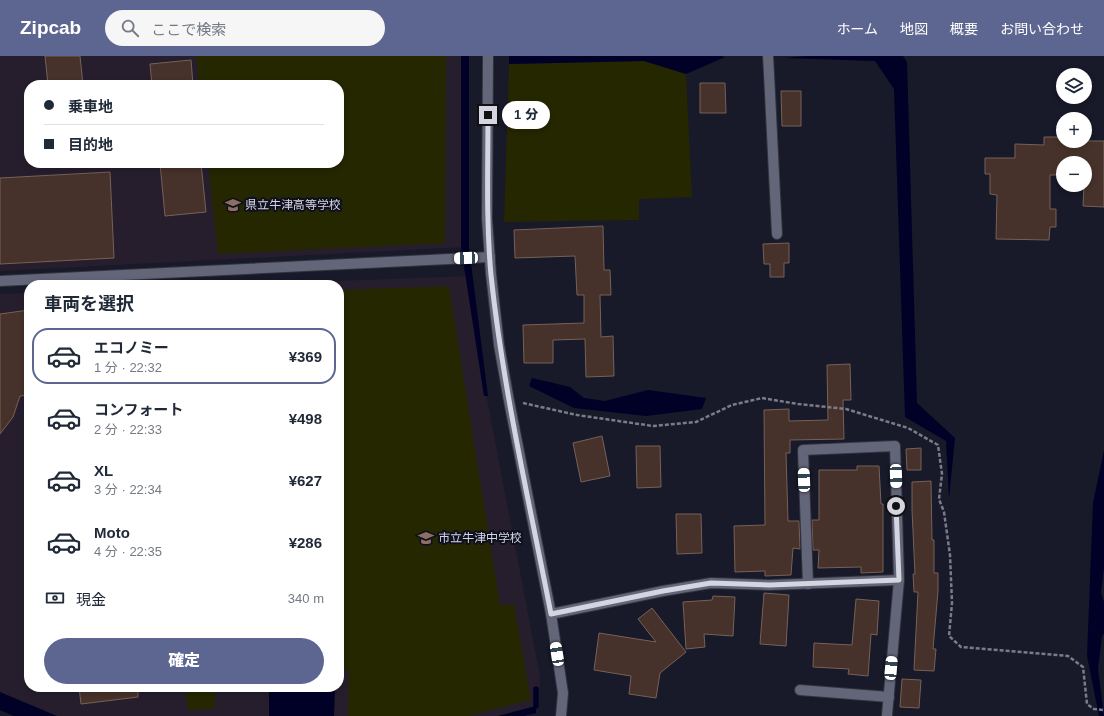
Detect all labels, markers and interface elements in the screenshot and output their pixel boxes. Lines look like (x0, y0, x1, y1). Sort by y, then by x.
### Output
search box (105, 10, 385, 46)
text: Zipcab (20, 17, 81, 38)
icon: search (119, 17, 141, 39)
text: ここで検索 (151, 21, 226, 38)
text: ホーム (836, 21, 878, 37)
text: 地図 (900, 21, 928, 37)
text: 概要 (950, 21, 978, 37)
text: お問い合わせ (1000, 21, 1084, 37)
map controls (1056, 68, 1092, 192)
button: layers (1056, 68, 1092, 104)
text: 乗車地 (68, 98, 113, 115)
callout: 1 分 (502, 101, 550, 129)
route end (479, 106, 497, 124)
text: 1 分 (514, 107, 538, 122)
button: + (1056, 112, 1092, 148)
text: 目的地 (68, 136, 113, 153)
button: − (1056, 156, 1092, 192)
school or university icon: 県立牛津高等学校 (224, 196, 242, 214)
place label: 県立牛津高等学校 (245, 198, 341, 212)
car (454, 252, 478, 264)
text: 車両を選択 (44, 294, 134, 314)
icon: car (46, 338, 82, 374)
text: エコノミー (94, 339, 169, 356)
text: ¥369 (289, 348, 322, 365)
text: 1 分 · 22:32 (94, 360, 162, 375)
icon: car (46, 400, 82, 436)
text: コンフォート (94, 401, 184, 418)
text: ¥498 (289, 410, 322, 427)
text: 2 分 · 22:33 (94, 422, 162, 437)
icon: car (46, 462, 82, 498)
text: XL (94, 462, 113, 479)
car (890, 464, 902, 488)
car (798, 468, 810, 492)
text: ¥627 (289, 472, 322, 489)
text: 3 分 · 22:34 (94, 482, 162, 497)
route start (887, 497, 905, 515)
icon: car (46, 524, 82, 560)
text: Moto (94, 524, 130, 541)
school or university icon: 市立牛津中学校 (417, 529, 435, 547)
place label: 市立牛津中学校 (438, 531, 522, 545)
text: ¥286 (289, 534, 322, 551)
text: 4 分 · 22:35 (94, 544, 162, 559)
icon: cash (44, 587, 66, 609)
text: 現金 (76, 591, 106, 608)
text: 340 m (288, 591, 324, 606)
button: 確定 (44, 638, 324, 684)
car (549, 641, 565, 667)
car (884, 656, 898, 680)

